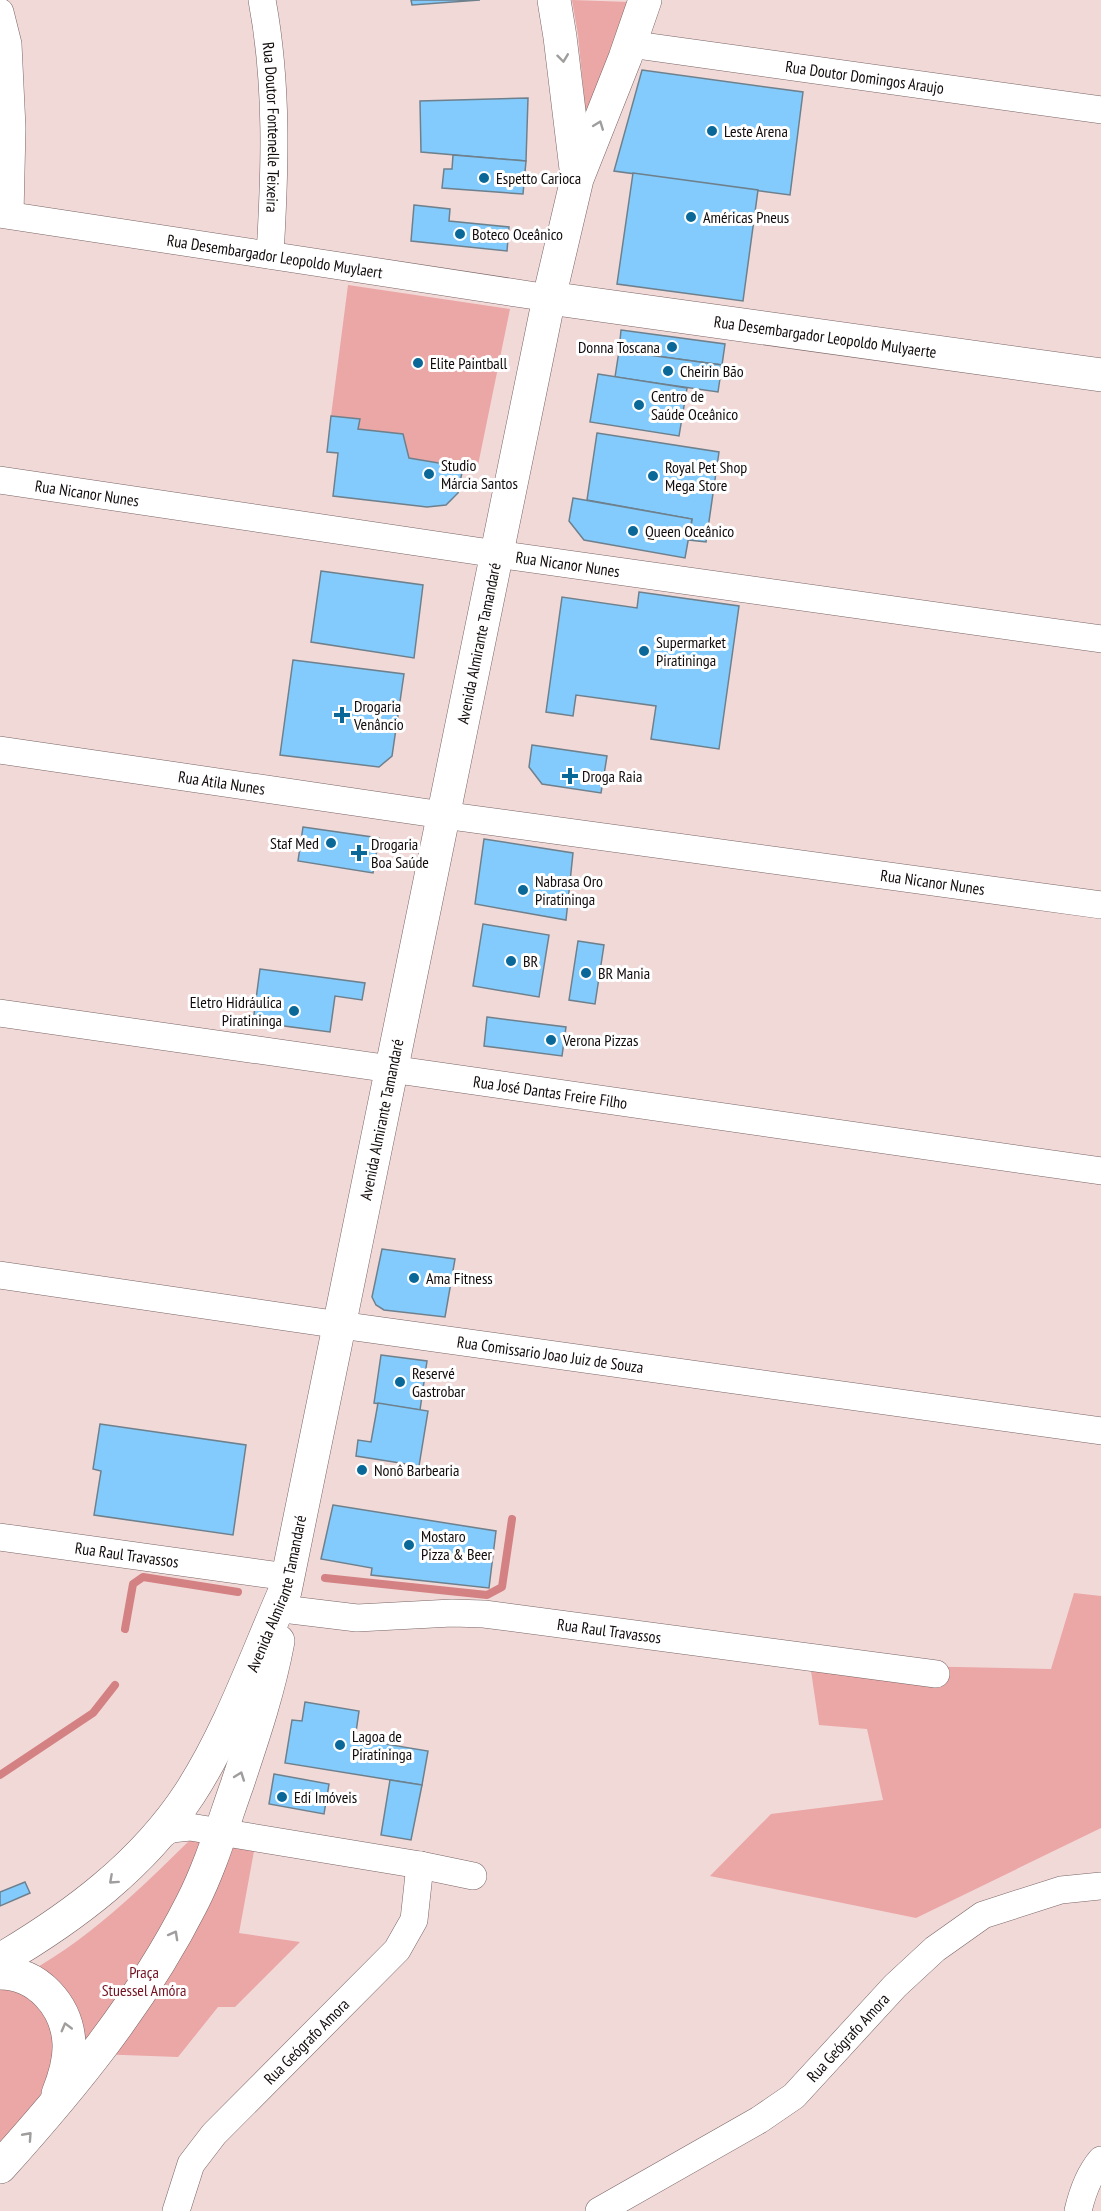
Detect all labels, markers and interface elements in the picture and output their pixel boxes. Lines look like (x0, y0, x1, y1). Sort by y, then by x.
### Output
street label: Rua Doutor Fontenelle Teixeira (259, 41, 284, 213)
one-way arrow (556, 53, 568, 62)
street label: Rua Doutor Domingos Araujo (784, 56, 945, 98)
one-way arrow (591, 120, 604, 131)
place label: Leste Arena (724, 121, 788, 141)
marker: Leste Arena (705, 124, 719, 138)
place label: Espetto Carioca (496, 168, 581, 188)
marker: Espetto Carioca (477, 171, 491, 185)
place label: Américas Pneus (703, 207, 789, 227)
marker: Américas Pneus (684, 210, 698, 224)
place label: Boteco Oceânico (472, 224, 563, 244)
marker: Boteco Oceânico (453, 227, 467, 241)
street label: Rua Desembargador Leopoldo Muylaert (166, 230, 385, 283)
street label: Rua Desembargador Leopoldo Mulyaerte (713, 311, 938, 362)
place label: Donna Toscana (578, 337, 660, 357)
marker: Donna Toscana (665, 340, 679, 354)
place label: Elite Paintball (430, 353, 507, 373)
marker: Elite Paintball (411, 356, 425, 370)
place label: Cheirin Bão (680, 361, 744, 381)
marker: Cheirin Bão (661, 364, 675, 378)
place label: Centro de Saúde Oceânico (651, 386, 738, 424)
marker: Centro de Saúde Oceânico (632, 398, 646, 412)
place label: Studio Márcia Santos (441, 455, 518, 493)
place label: Royal Pet Shop Mega Store (665, 457, 747, 495)
marker: Studio Márcia Santos (422, 467, 436, 481)
marker: Royal Pet Shop Mega Store (646, 469, 660, 483)
street label: Rua Nicanor Nunes (34, 475, 140, 511)
place label: Queen Oceânico (645, 521, 734, 541)
marker: Queen Oceânico (626, 524, 640, 538)
street label: Rua Nicanor Nunes (514, 547, 621, 581)
street label: Avenida Almirante Tamandaré (452, 561, 505, 726)
place label: Supermarket Piratininga (656, 632, 727, 670)
marker: Supermarket Piratininga (637, 644, 651, 658)
place label: Drogaria Venâncio (353, 696, 404, 734)
marker: Drogaria Venâncio (335, 708, 349, 722)
street label: Rua Atila Nunes (177, 766, 266, 799)
place label: Droga Raia (582, 766, 642, 786)
marker: Droga Raia (563, 769, 577, 783)
place label: Staf Med (270, 833, 319, 853)
place label: Drogaria Boa Saúde (371, 834, 429, 872)
marker: Staf Med (324, 836, 338, 850)
marker: Drogaria Boa Saúde (352, 846, 366, 860)
street label: Rua Nicanor Nunes (879, 865, 986, 899)
place label: Nabrasa Oro Piratininga (535, 871, 603, 909)
marker: Nabrasa Oro Piratininga (516, 883, 530, 897)
place label: BR (523, 951, 539, 971)
marker: BR (504, 954, 518, 968)
place label: BR Mania (598, 963, 650, 983)
marker: BR Mania (579, 966, 593, 980)
place label: Eletro Hidráulica Piratininga (190, 992, 282, 1030)
marker: Eletro Hidráulica Piratininga (287, 1004, 301, 1018)
place label: Verona Pizzas (562, 1030, 638, 1050)
marker: Verona Pizzas (544, 1033, 558, 1047)
street label: Avenida Almirante Tamandaré (355, 1037, 407, 1202)
street label: Rua José Dantas Freire Filho (472, 1071, 629, 1113)
place label: Ama Fitness (426, 1268, 493, 1288)
marker: Ama Fitness (407, 1271, 421, 1285)
street label: Rua Comissario Joao Juiz de Souza (456, 1331, 645, 1377)
place label: Reservé Gastrobar (412, 1363, 466, 1401)
marker: Reservé Gastrobar (393, 1375, 407, 1389)
place label: Nonô Barbearia (374, 1460, 459, 1480)
marker: Nonô Barbearia (355, 1463, 369, 1477)
street label: Avenida Almirante Tamandaré (242, 1513, 310, 1675)
place label: Mostaro Pizza & Beer (421, 1526, 493, 1564)
street label: Rua Raul Travassos (74, 1538, 180, 1572)
marker: Mostaro Pizza & Beer (402, 1538, 416, 1552)
street label: Rua Raul Travassos (556, 1614, 662, 1647)
place label: Lagoa de Piratininga (352, 1726, 412, 1764)
marker: Lagoa de Piratininga (333, 1738, 347, 1752)
one-way arrow (232, 1771, 245, 1782)
place label: Edi Imóveis (294, 1787, 357, 1807)
marker: Edi Imóveis (275, 1790, 289, 1804)
one-way arrow (109, 1873, 120, 1884)
one-way arrow (167, 1931, 178, 1941)
park label: Praça Stuessel Amóra (102, 1962, 186, 2000)
street label: Rua Geógrafo Amora (802, 1989, 893, 2086)
street label: Rua Geógrafo Amora (259, 1994, 353, 2088)
one-way arrow (61, 2023, 73, 2033)
one-way arrow (21, 2132, 32, 2143)

